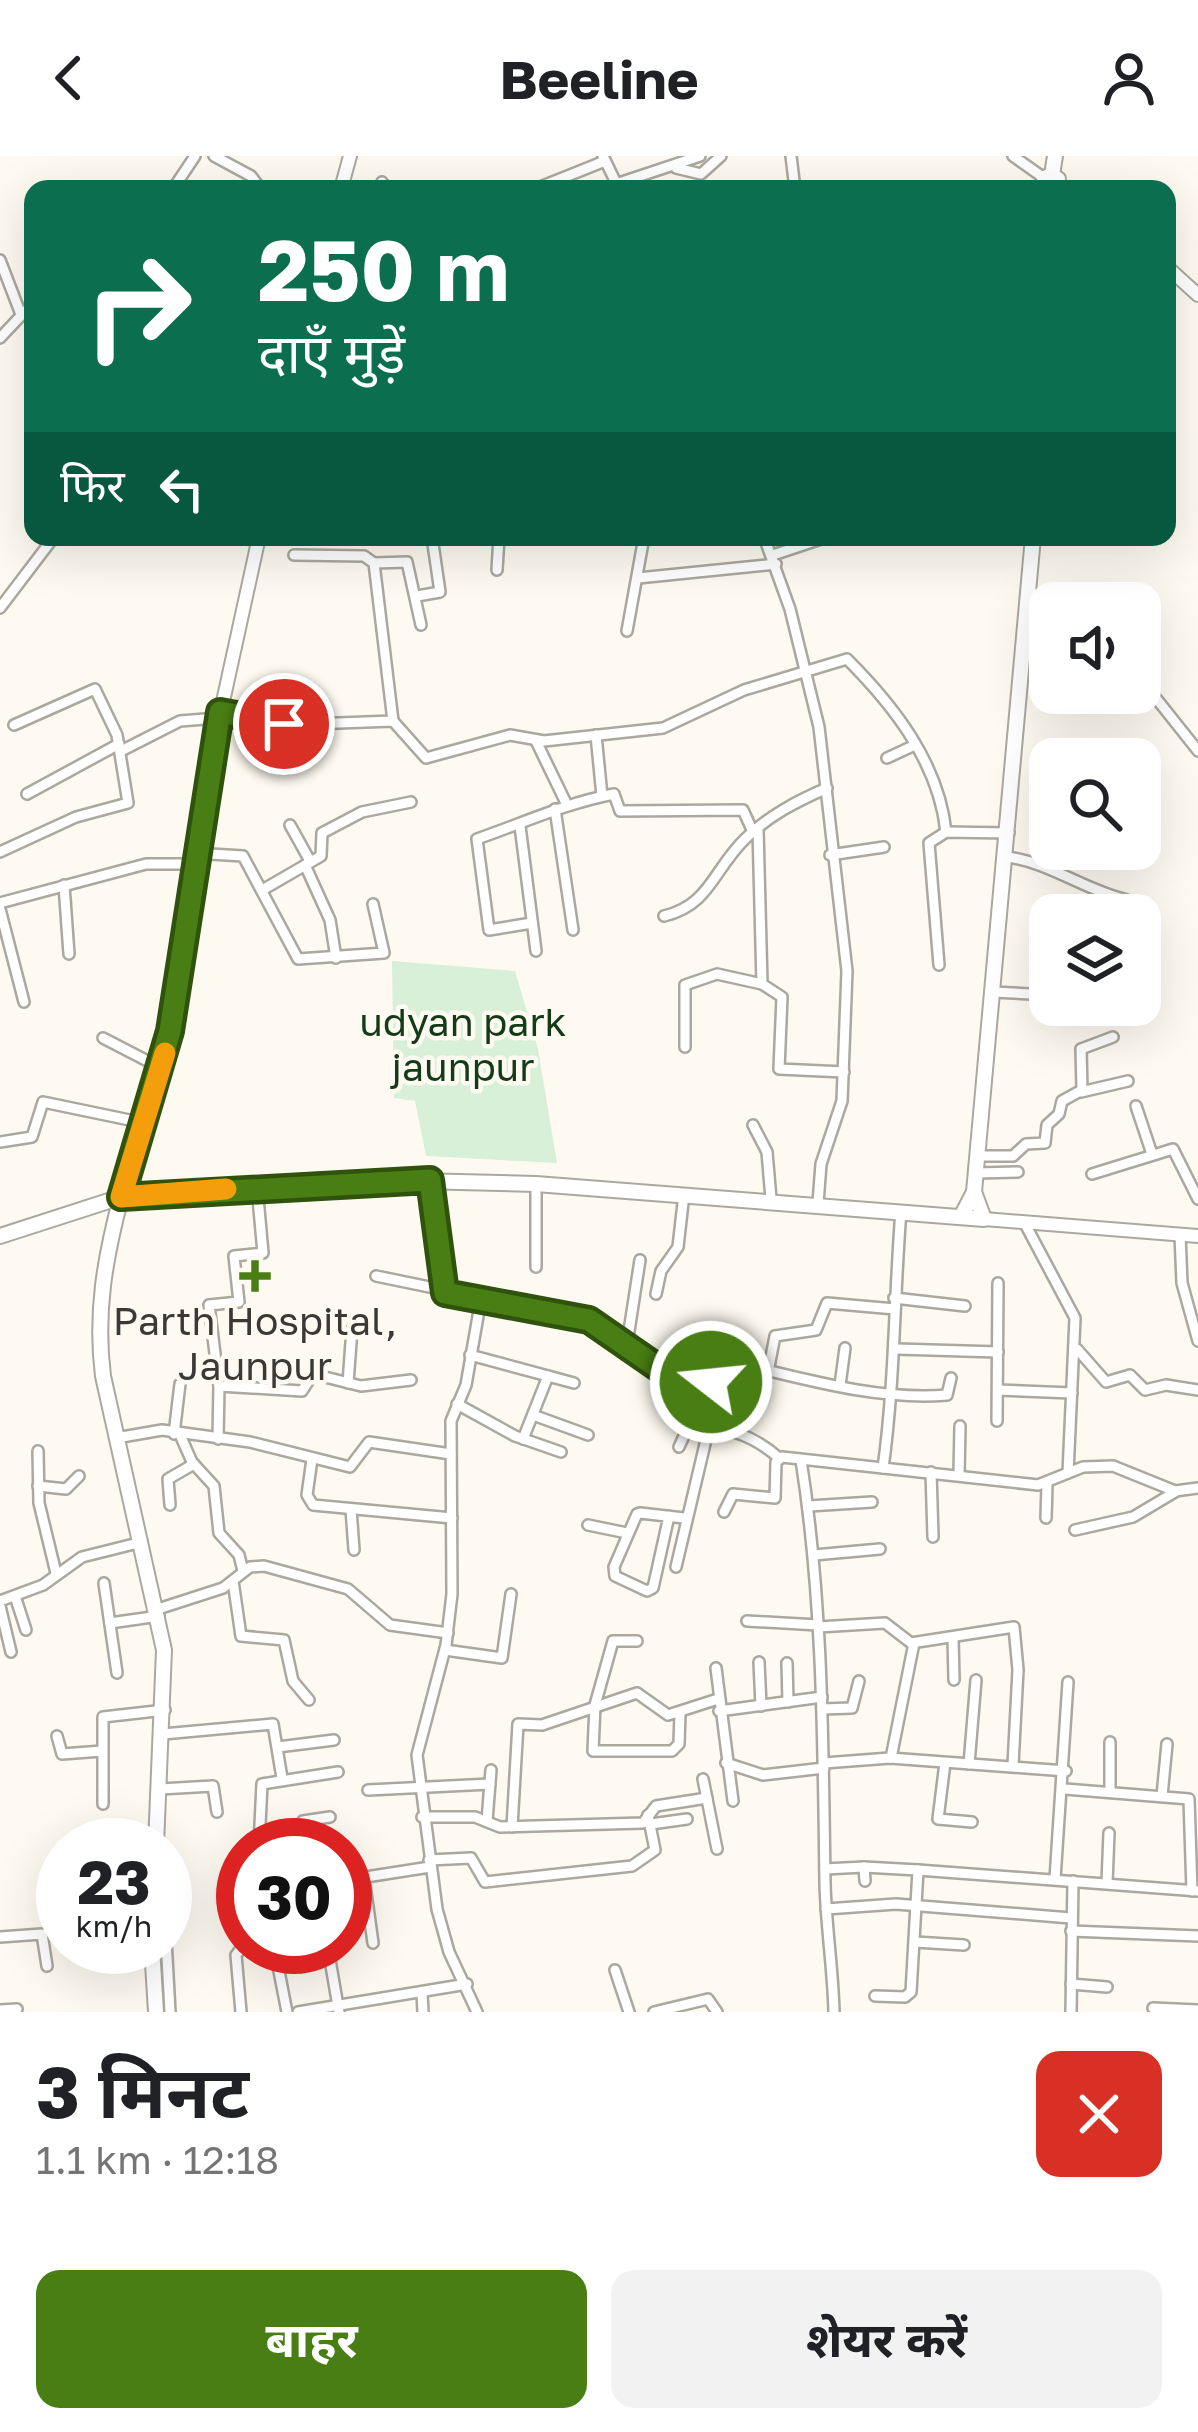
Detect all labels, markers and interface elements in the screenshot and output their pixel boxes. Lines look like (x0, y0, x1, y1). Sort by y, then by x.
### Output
icon: back (36, 45, 102, 111)
icon: person (1096, 45, 1162, 111)
text: Beeline (499, 46, 699, 111)
text: 250 m (258, 219, 510, 319)
icon: right (60, 228, 216, 384)
text: दाएँ मुड़ें (258, 320, 405, 385)
icon: left (149, 456, 215, 522)
text: फिर (60, 458, 125, 512)
map controls (1029, 582, 1161, 1026)
button: sound (1029, 582, 1161, 714)
pin (233, 673, 335, 775)
icon: arrive (251, 691, 317, 757)
button: search (1029, 738, 1161, 870)
button: layers (1029, 894, 1161, 1026)
park label: udyan park jaunpur (359, 998, 567, 1090)
marker: Parth Hospital, Jaunpur (239, 1260, 271, 1292)
place label: Parth Hospital, Jaunpur (113, 1297, 397, 1389)
position arrow (648, 1319, 774, 1445)
speed limit sign: 30 (216, 1818, 372, 1974)
text: 23 (77, 1845, 151, 1917)
text: km/h (76, 1908, 152, 1944)
text: 3 मिनट (36, 2047, 249, 2134)
button: close (1036, 2051, 1162, 2177)
text: 1.1 km · 12:18 (36, 2136, 279, 2183)
button: बाहर (36, 2270, 587, 2408)
button: शेयर करें (611, 2270, 1162, 2408)

